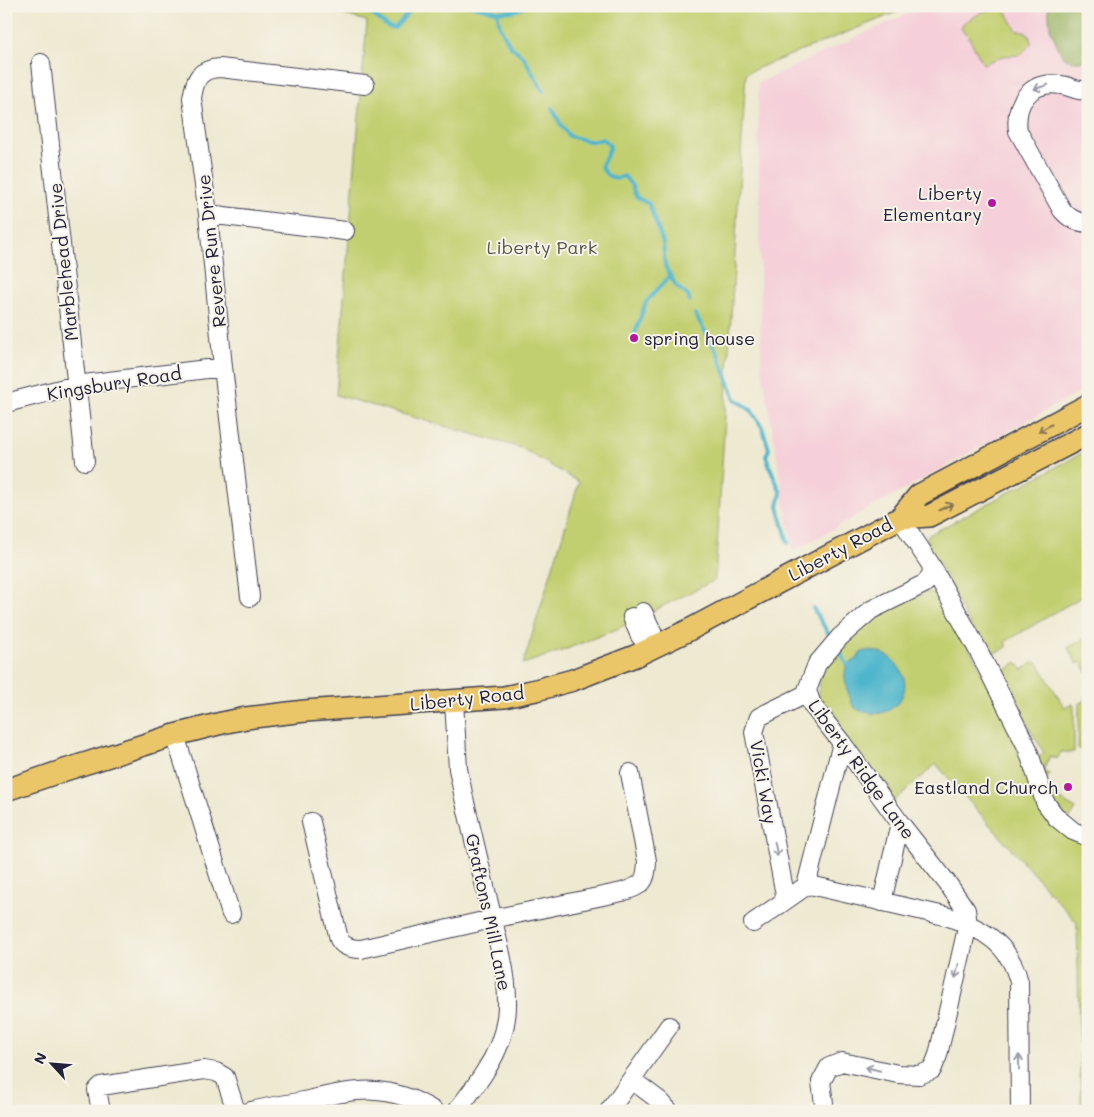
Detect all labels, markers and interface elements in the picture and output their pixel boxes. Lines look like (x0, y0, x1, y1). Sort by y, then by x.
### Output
one-way arrow (1034, 83, 1049, 92)
street label: Revere Run Drive (191, 173, 231, 329)
place label: Liberty Elementary (883, 181, 982, 226)
street label: Marblehead Drive (43, 182, 83, 342)
marker: Liberty Elementary (986, 197, 998, 209)
park label: Liberty Park (487, 235, 597, 259)
place label: spring house (644, 326, 755, 350)
marker: spring house (628, 332, 640, 344)
street label: Kingsbury Road (45, 361, 183, 405)
one-way arrow (1038, 424, 1053, 433)
one-way arrow (939, 502, 954, 512)
street label: Liberty Road (784, 512, 896, 586)
street label: Liberty Road (409, 680, 525, 716)
street label: Liberty Ridge Lane (803, 694, 921, 844)
street label: Vicki Way (745, 738, 783, 826)
place label: Eastland Church (914, 775, 1058, 799)
marker: Eastland Church (1062, 781, 1074, 793)
street label: Graftons Mill Lane (461, 831, 517, 993)
one-way arrow (772, 840, 782, 856)
one-way arrow (952, 963, 961, 979)
north arrow (28, 1040, 78, 1090)
text: N (29, 1049, 51, 1067)
one-way arrow (1014, 1054, 1024, 1070)
one-way arrow (866, 1063, 882, 1073)

